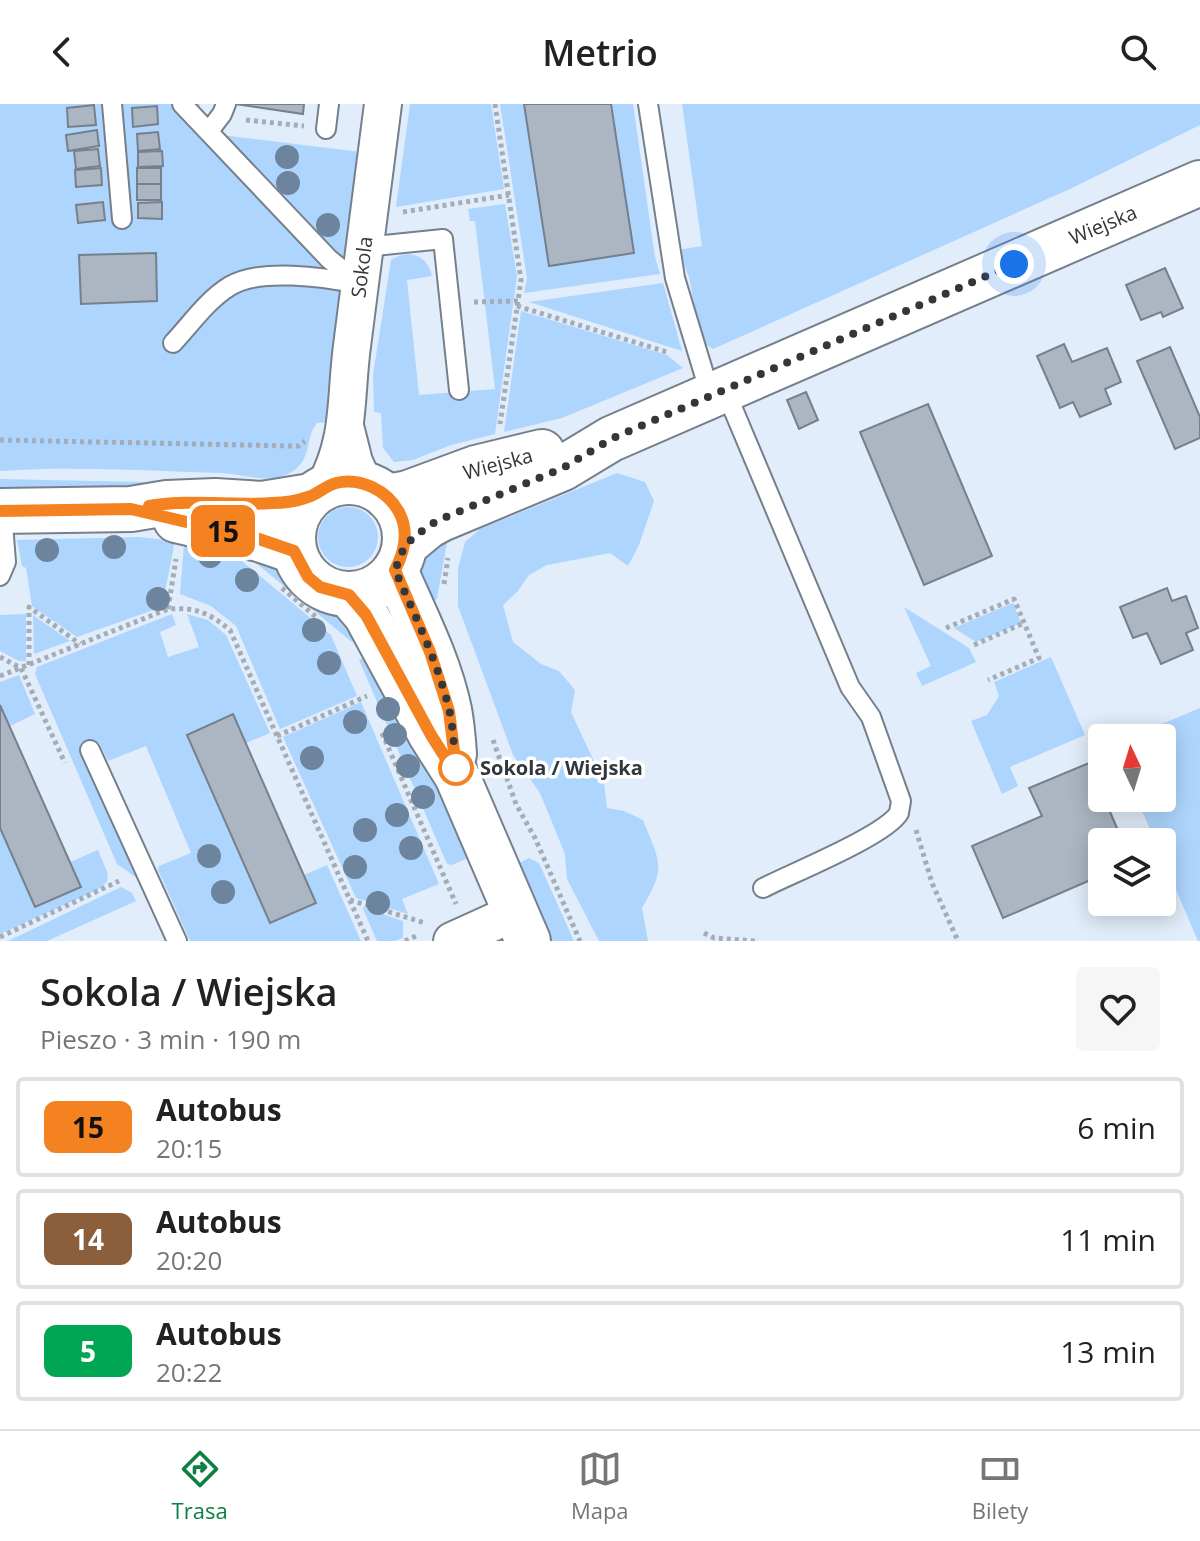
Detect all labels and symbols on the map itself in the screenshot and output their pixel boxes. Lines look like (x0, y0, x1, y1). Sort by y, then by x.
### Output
street label: Wiejska (1065, 198, 1141, 251)
street label: Sokola (344, 235, 379, 299)
your location (994, 244, 1034, 284)
street label: Wiejska (460, 441, 536, 486)
line badge: 15 (187, 505, 259, 557)
north arrow (1088, 724, 1176, 812)
marker: Sokola / Wiejska (439, 751, 473, 785)
place label: Sokola / Wiejska (480, 754, 643, 781)

